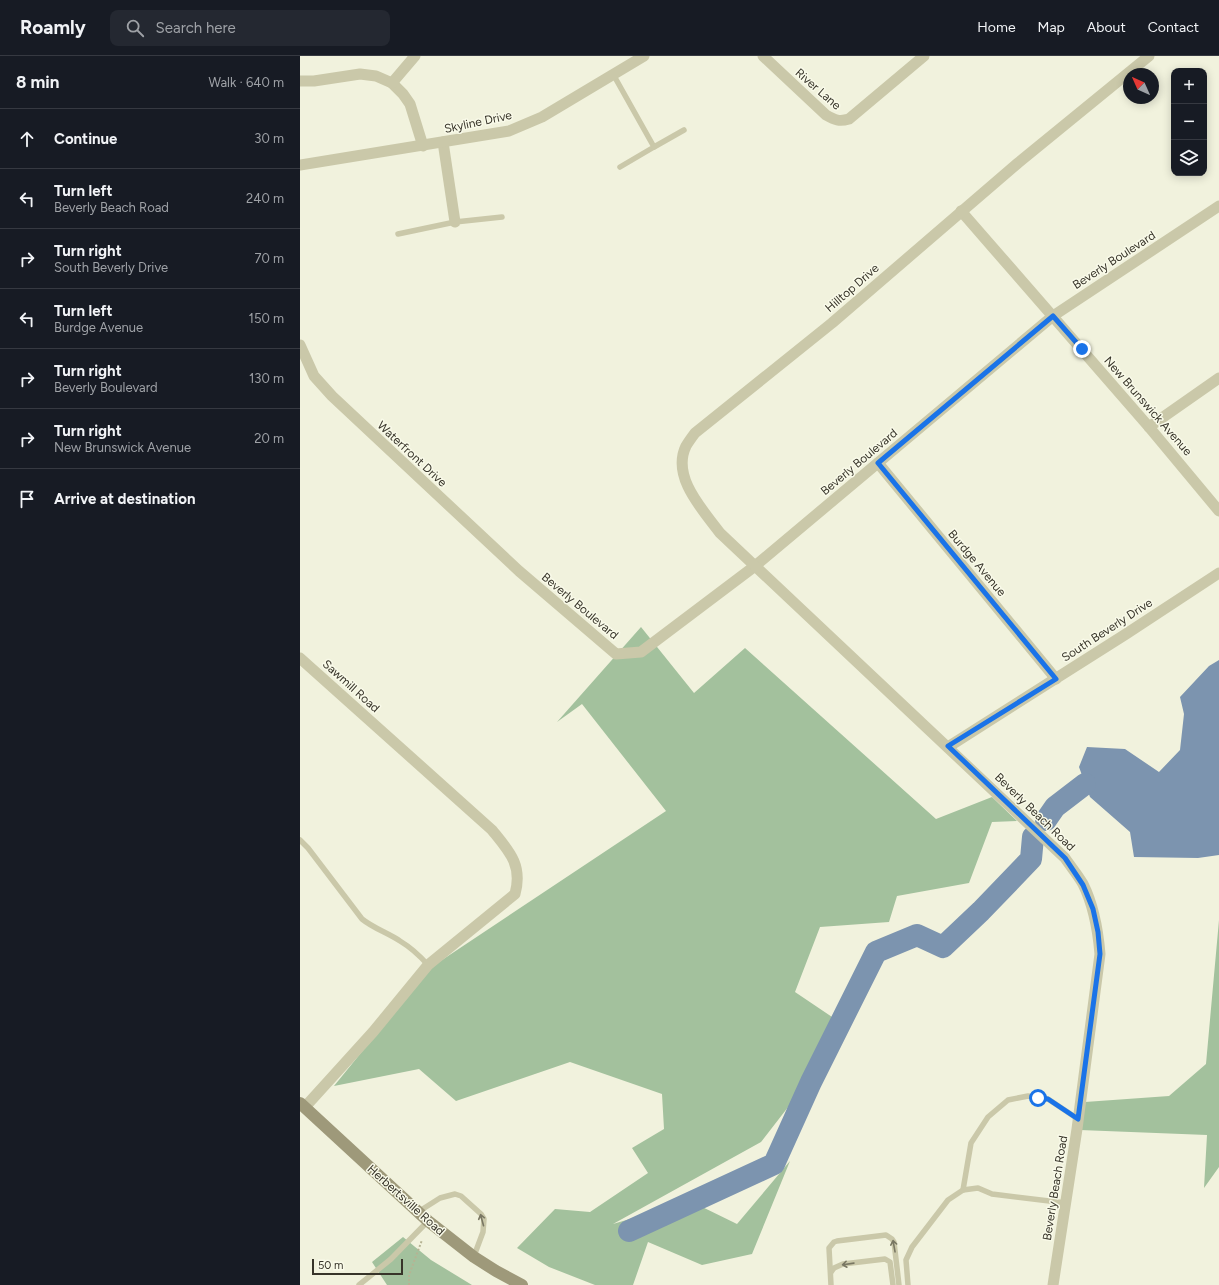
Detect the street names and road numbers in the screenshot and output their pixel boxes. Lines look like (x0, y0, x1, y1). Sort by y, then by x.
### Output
street label: River Lane (792, 65, 844, 113)
street label: Skyline Drive (443, 108, 514, 136)
street label: Beverly Boulevard (1070, 228, 1158, 292)
street label: Hilltop Drive (822, 261, 882, 315)
street label: New Brunswick Avenue (1101, 354, 1195, 459)
street label: Waterfront Drive (374, 418, 450, 490)
street label: Beverly Boulevard (818, 426, 900, 498)
street label: Burdge Avenue (945, 527, 1009, 599)
street label: Beverly Boulevard (539, 570, 621, 642)
street label: South Beverly Drive (1059, 595, 1155, 665)
street label: Sawmill Road (320, 657, 382, 715)
street label: Beverly Beach Road (992, 770, 1078, 854)
street label: Beverly Beach Road (1040, 1134, 1070, 1242)
street label: Herbertsville Road (365, 1162, 447, 1238)

